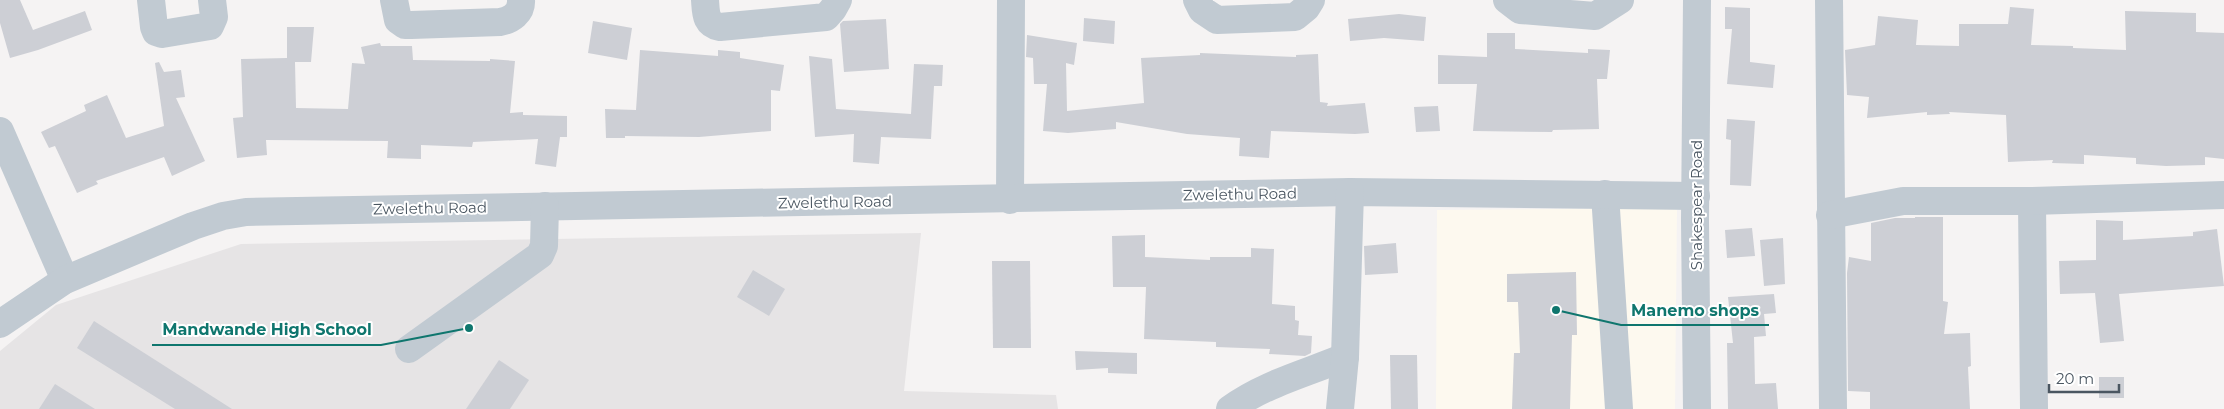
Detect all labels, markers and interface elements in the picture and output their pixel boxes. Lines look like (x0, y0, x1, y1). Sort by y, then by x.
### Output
street label: Shakespear Road (1687, 140, 1706, 270)
street label: Zwelethu Road (1183, 184, 1297, 204)
street label: Zwelethu Road (778, 192, 892, 212)
street label: Zwelethu Road (373, 198, 487, 218)
callout: Manemo shops (1621, 294, 1769, 325)
text: Manemo shops (1631, 301, 1759, 320)
callout: Mandwande High School (152, 314, 381, 345)
text: Mandwande High School (162, 320, 372, 339)
scale bar (2049, 362, 2119, 394)
text: 20 m (2056, 369, 2094, 388)

